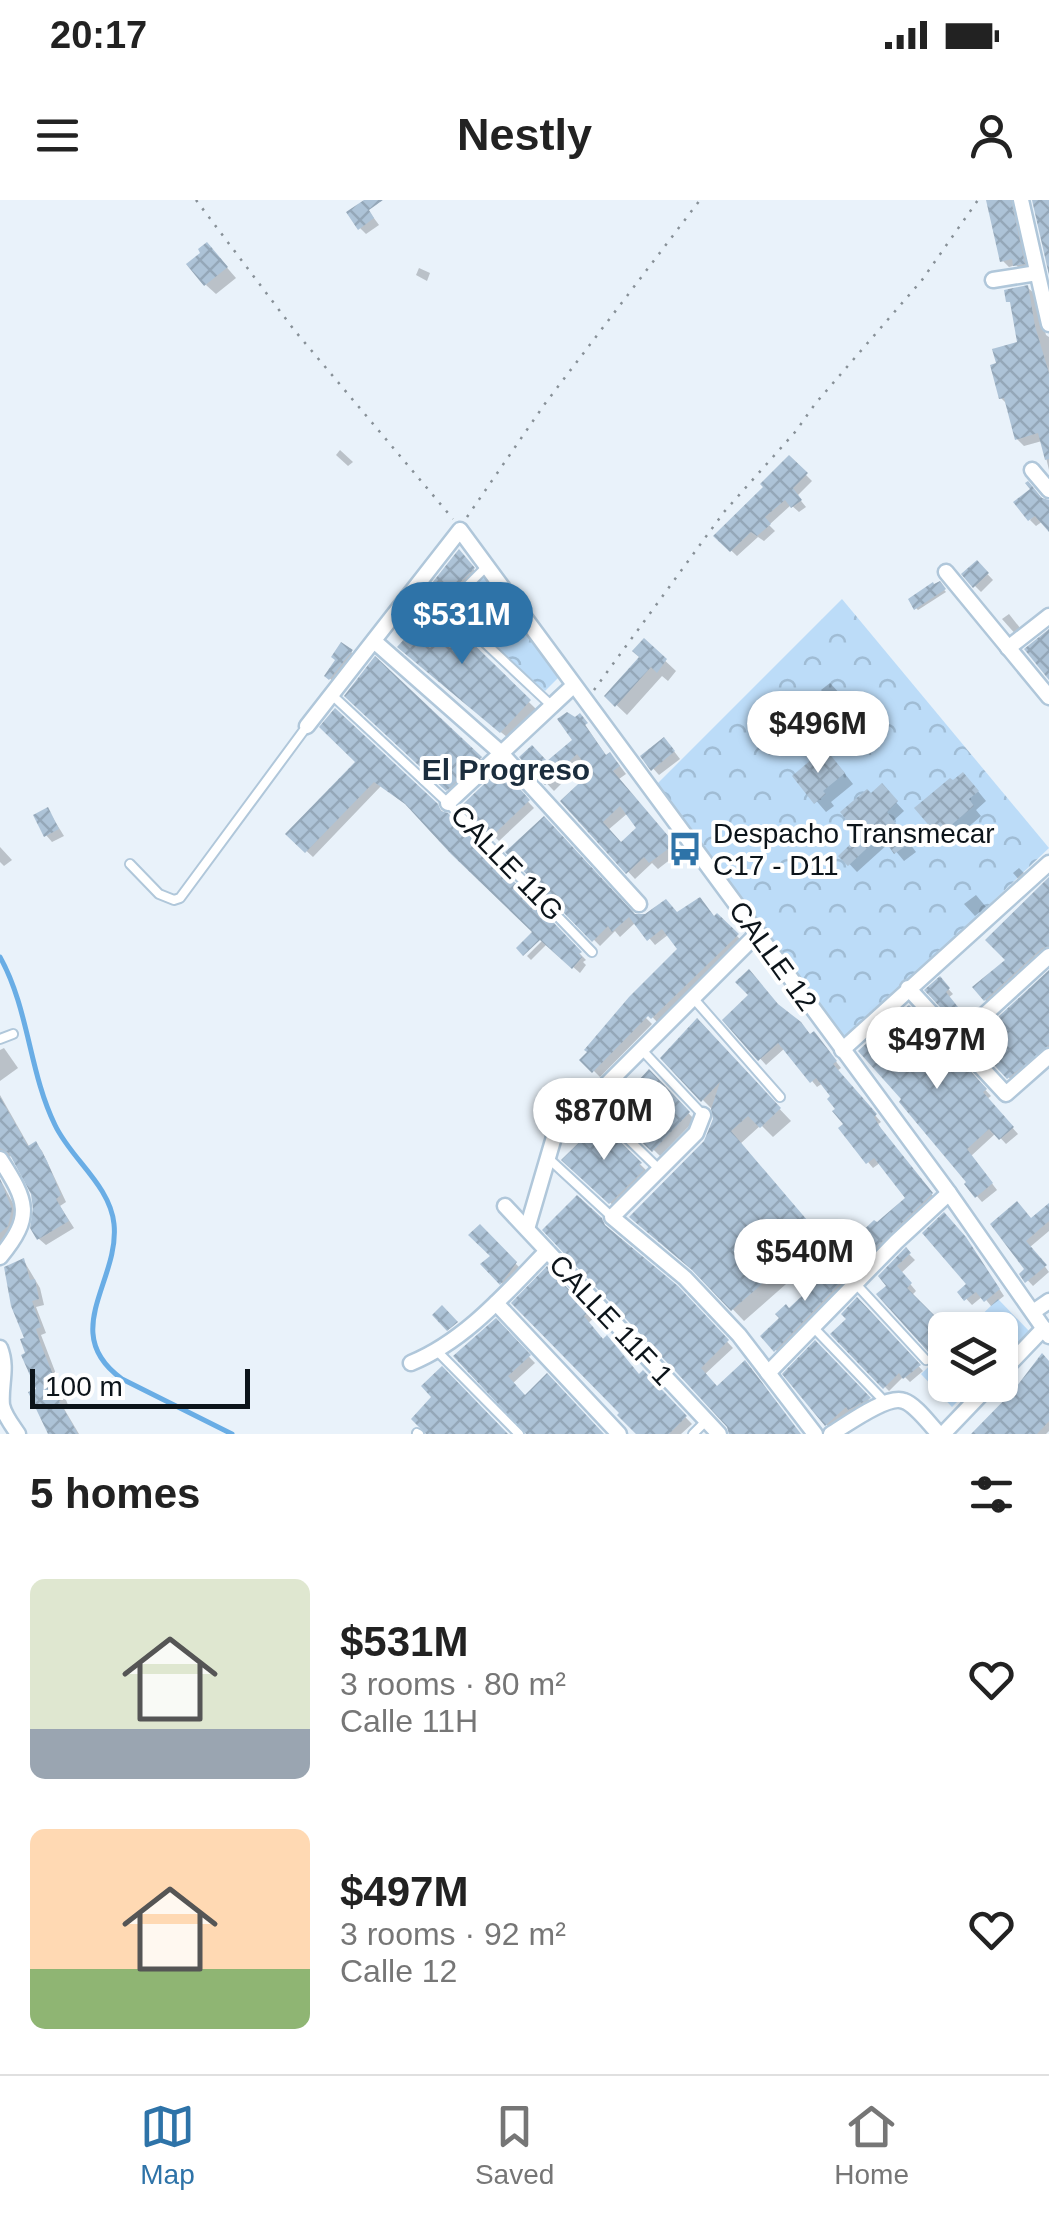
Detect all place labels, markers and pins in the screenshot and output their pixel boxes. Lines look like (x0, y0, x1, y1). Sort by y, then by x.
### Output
pin: $531M (392, 582, 532, 667)
pin: $496M (748, 691, 888, 776)
place label: Despacho Transmecar C17 - D11 (713, 818, 995, 881)
bus stop icon: Despacho Transmecar C17 - D11 (666, 830, 704, 868)
pin: $497M (867, 1007, 1007, 1092)
pin: $870M (534, 1078, 674, 1163)
pin: $540M (735, 1219, 875, 1304)

